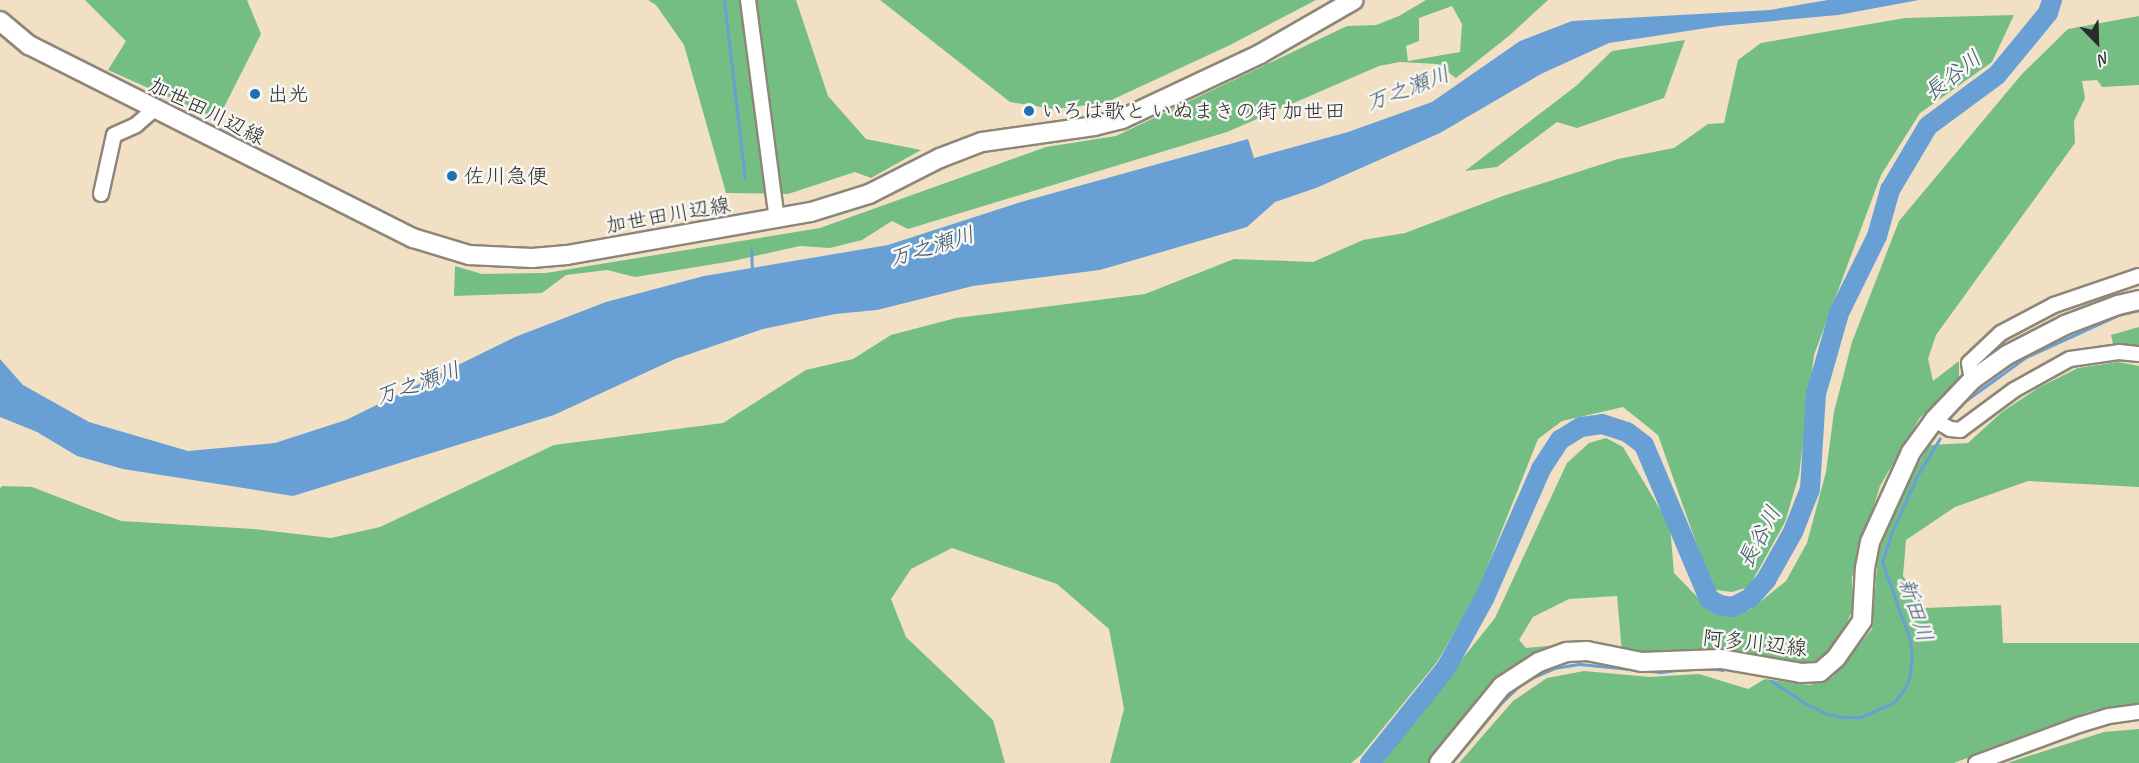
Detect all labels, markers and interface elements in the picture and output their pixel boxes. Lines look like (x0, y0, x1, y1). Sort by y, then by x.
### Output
north arrow (2067, 12, 2127, 72)
water label: 長谷川 (1919, 45, 1987, 107)
text: N (2096, 47, 2112, 70)
water label: 万之瀬川 (1362, 61, 1454, 117)
street label: 加世田川辺線 (145, 72, 269, 150)
place label: 出光 (267, 81, 309, 107)
marker: 出光 (248, 87, 262, 101)
place label: いろは歌と いぬまきの街 加世田 (1041, 98, 1345, 124)
marker: いろは歌と いぬまきの街 加世田 (1022, 104, 1036, 118)
place label: 佐川急便 (464, 163, 548, 189)
marker: 佐川急便 (445, 169, 459, 183)
street label: 加世田川辺線 (604, 192, 732, 238)
water label: 万之瀬川 (886, 222, 978, 272)
water label: 万之瀬川 (372, 357, 464, 411)
water label: 長谷川 (1733, 502, 1787, 572)
water label: 新田川 (1892, 575, 1938, 645)
street label: 阿多川辺線 (1701, 625, 1809, 661)

